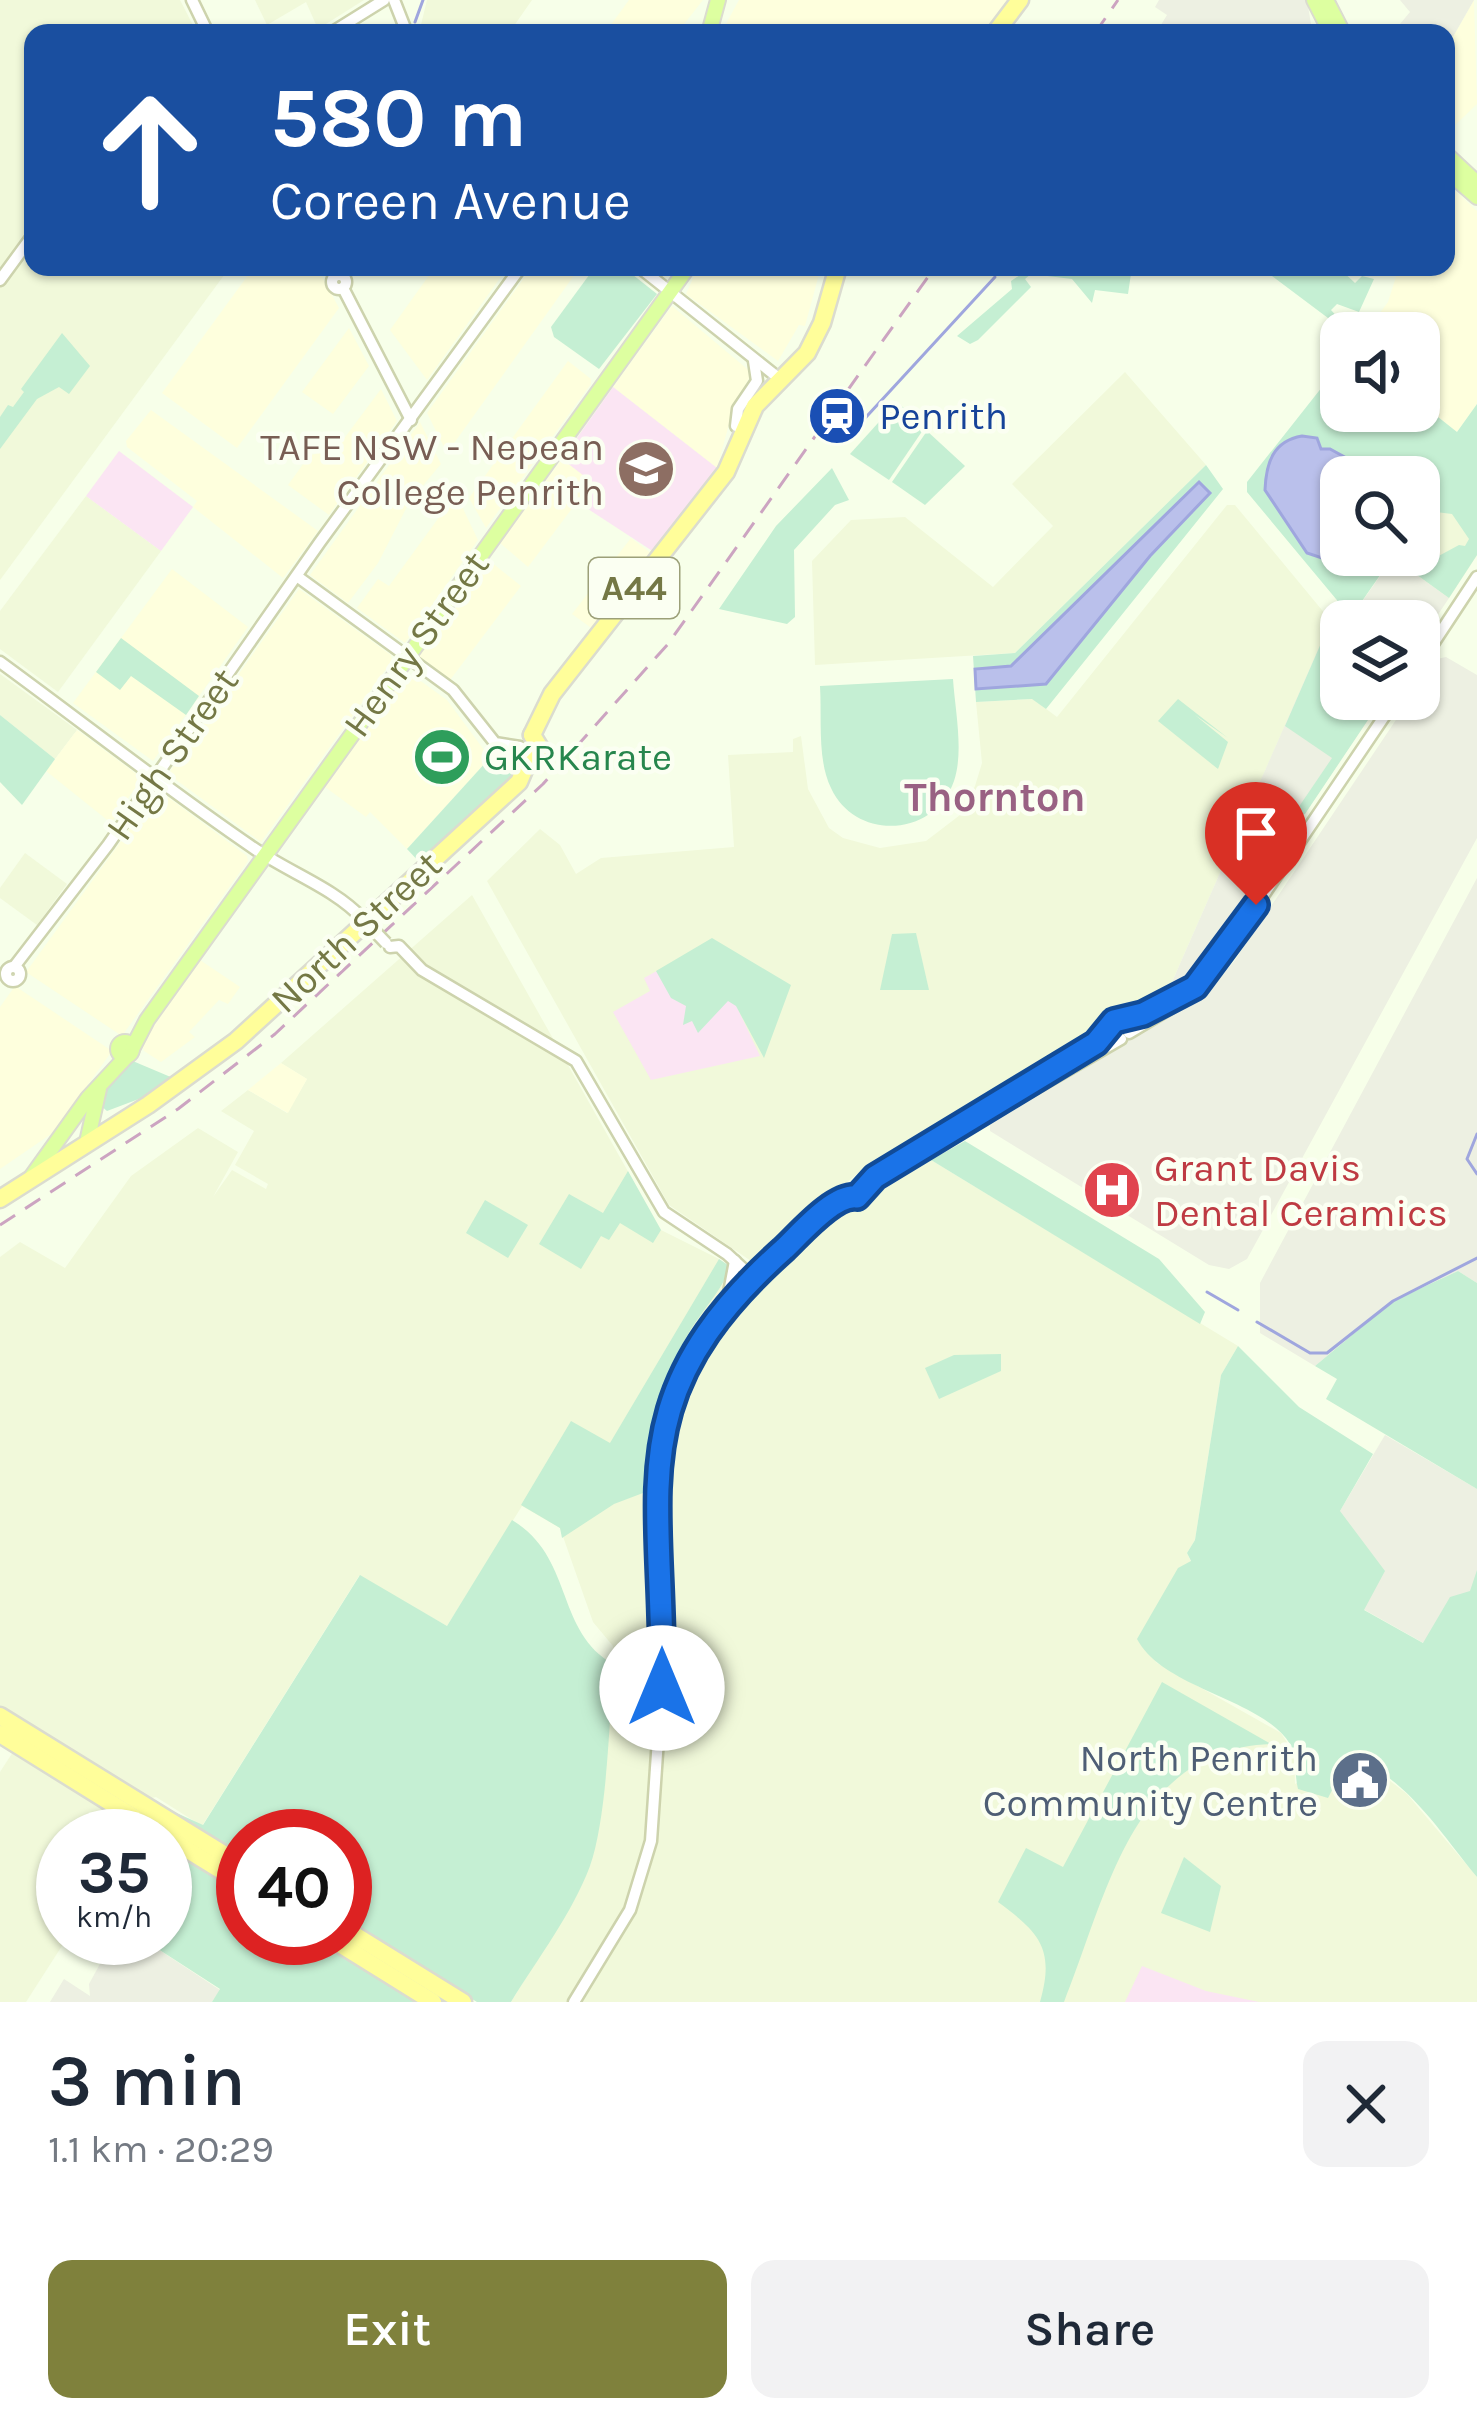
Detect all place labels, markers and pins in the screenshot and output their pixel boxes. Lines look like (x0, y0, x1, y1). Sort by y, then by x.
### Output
station icon: Penrith (806, 385, 868, 447)
place label: Penrith (879, 393, 1008, 439)
place label: TAFE NSW - Nepean College Penrith (260, 424, 604, 515)
school or university icon: TAFE NSW - Nepean College Penrith (615, 438, 677, 500)
sports icon: GKRKarate (411, 726, 473, 788)
place label: GKRKarate (484, 734, 672, 780)
pin (1205, 782, 1307, 905)
place label: Grant Davis Dental Ceramics (1154, 1145, 1448, 1236)
hospital icon: Grant Davis Dental Ceramics (1081, 1159, 1143, 1221)
place label: North Penrith Community Centre (983, 1735, 1318, 1826)
public building icon: North Penrith Community Centre (1329, 1749, 1391, 1811)

